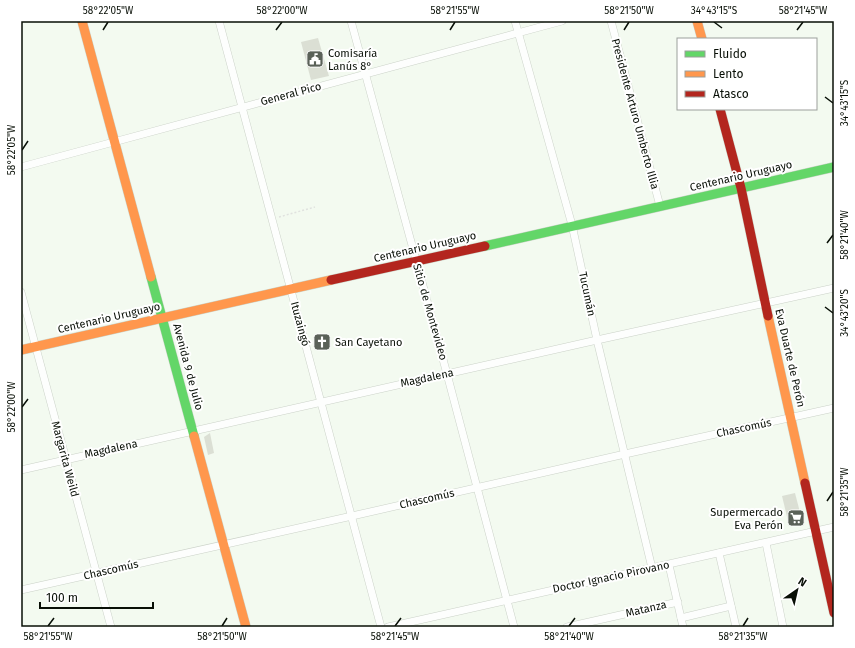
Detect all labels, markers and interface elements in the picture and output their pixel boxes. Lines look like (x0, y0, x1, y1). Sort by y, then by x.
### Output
text: 58°22'05"W (83, 5, 134, 17)
text: 58°22'00"W (256, 5, 308, 17)
text: 58°21'55"W (431, 5, 480, 17)
text: 58°21'50"W (604, 5, 655, 17)
text: 34°43'15"S (691, 5, 738, 17)
text: 58°21'45"W (779, 5, 828, 17)
street label: Presidente Arturo Umberto Illia (609, 37, 661, 191)
legend (677, 38, 817, 110)
place label: Comisaría Lanús 8° (328, 47, 377, 73)
text: Fluido (713, 47, 747, 61)
public building icon: Comisaría Lanús 8° (305, 49, 325, 69)
text: Lento (713, 67, 743, 81)
text: 34°43'15"S (839, 79, 851, 126)
street label: General Pico (259, 80, 323, 108)
text: Atasco (713, 87, 749, 101)
text: 58°22'05"W (6, 124, 18, 175)
street label: Centenario Uruguayo (688, 158, 794, 194)
text: 58°21'40"W (839, 209, 851, 260)
street label: Centenario Uruguayo (372, 229, 478, 265)
street label: Sitio de Montevideo (410, 262, 450, 362)
street label: Tucumán (576, 271, 598, 317)
text: 34°43'20"S (839, 289, 851, 337)
street label: Centenario Uruguayo (56, 300, 162, 336)
street label: Ituzaingó (288, 300, 312, 348)
street label: Eva Duarte de Perón (772, 308, 808, 408)
street label: Avenida 9 de Julio (170, 322, 206, 412)
church icon: San Cayetano (312, 332, 332, 352)
place label: San Cayetano (335, 336, 402, 349)
street label: Magdalena (399, 366, 455, 390)
text: 58°22'00"W (6, 381, 18, 433)
street label: Chascomús (715, 416, 773, 440)
street label: Margarita Weild (49, 420, 81, 498)
street label: Magdalena (83, 437, 139, 461)
text: 58°21'35"W (839, 467, 851, 516)
street label: Chascomús (398, 486, 456, 512)
place label: Supermercado Eva Perón (710, 506, 783, 532)
supermarket icon: Supermercado Eva Perón (786, 508, 806, 528)
street label: Chascomús (82, 557, 140, 583)
street label: Doctor Ignacio Pirovano (551, 558, 671, 596)
north arrow (777, 570, 817, 610)
text: N (796, 575, 809, 590)
scale bar (40, 584, 153, 610)
text: 100 m (46, 591, 78, 605)
street label: Matanza (624, 598, 668, 620)
text: 58°21'55"W (24, 631, 73, 643)
text: 58°21'50"W (197, 631, 248, 643)
text: 58°21'45"W (371, 631, 420, 643)
text: 58°21'40"W (544, 631, 595, 643)
text: 58°21'35"W (719, 631, 768, 643)

